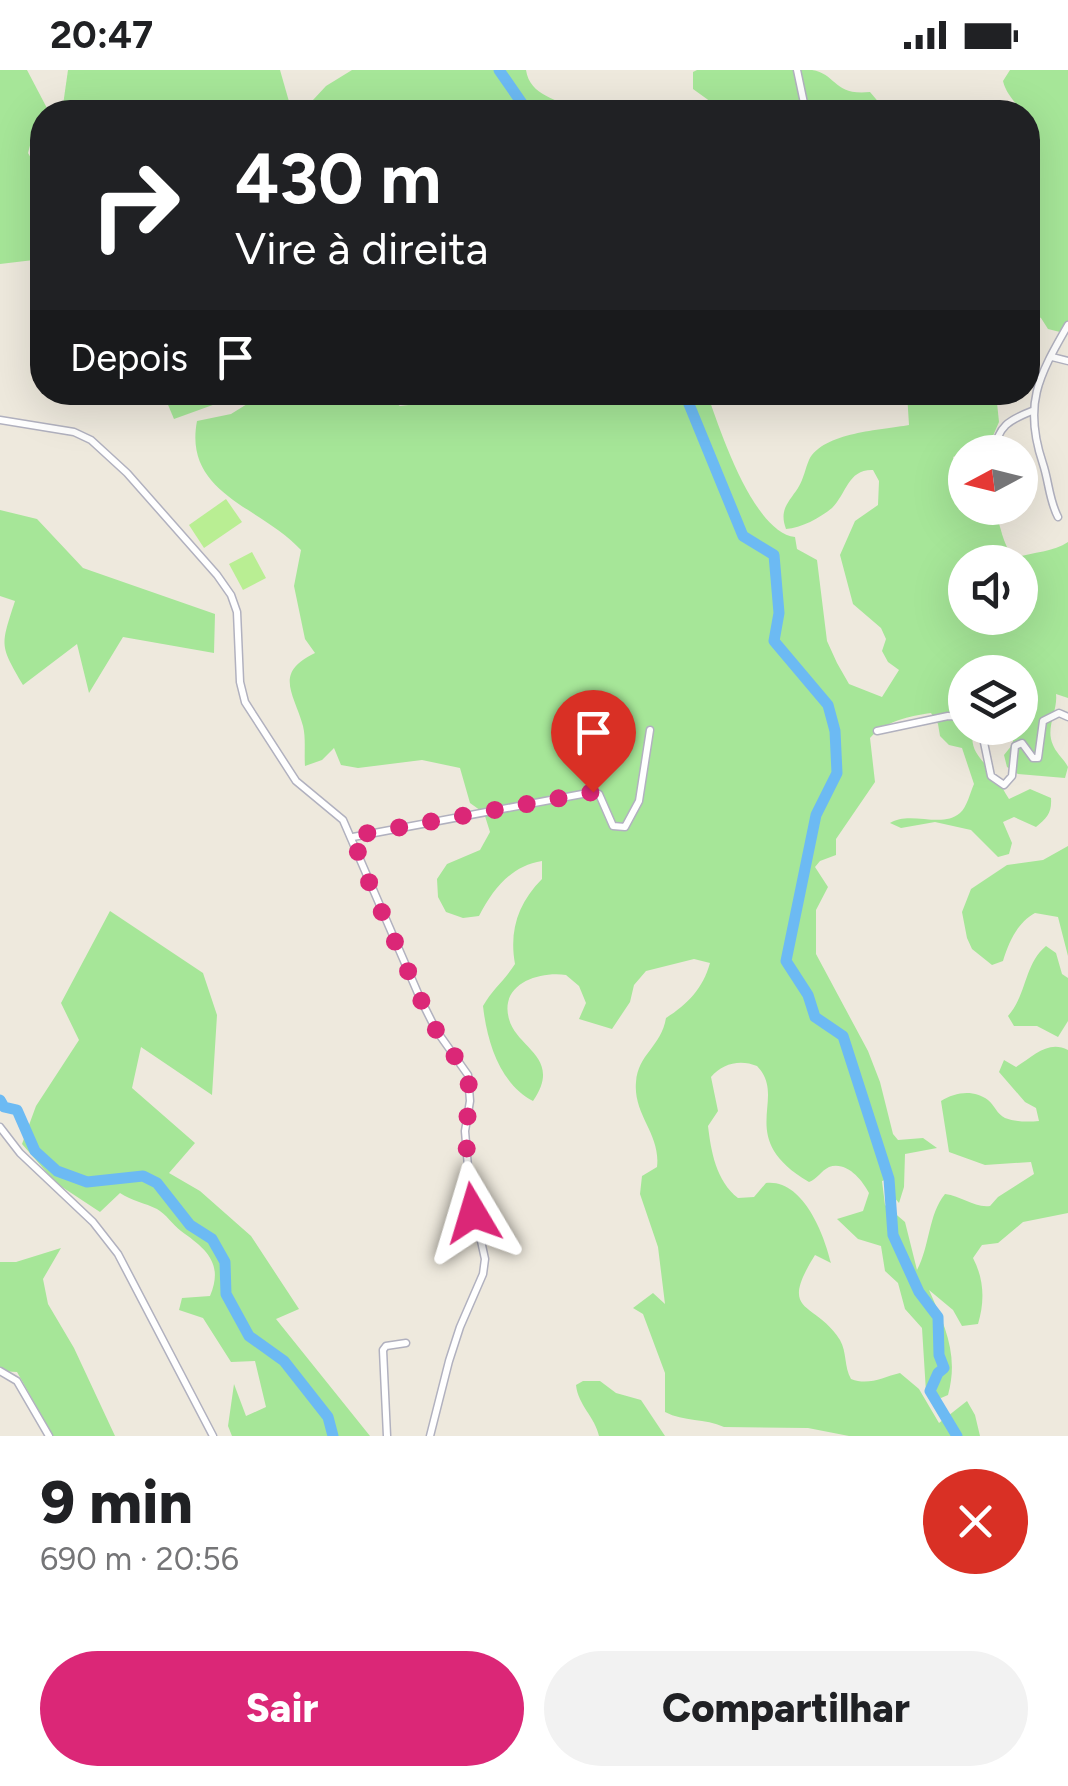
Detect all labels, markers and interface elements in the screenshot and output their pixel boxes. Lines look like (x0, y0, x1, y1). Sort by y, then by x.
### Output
text: 20:47 (50, 12, 153, 58)
text: 430 m (235, 136, 441, 221)
icon: right (70, 140, 200, 270)
text: Vire à direita (235, 221, 488, 275)
icon: arrive (208, 330, 263, 385)
text: Depois (70, 335, 188, 381)
north arrow (948, 435, 1038, 525)
map controls (948, 435, 1038, 745)
button: sound (948, 545, 1038, 635)
button: layers (948, 655, 1038, 745)
pin (551, 690, 636, 793)
icon: arrive (566, 705, 621, 760)
position arrow (421, 1161, 525, 1265)
text: 9 min (40, 1466, 193, 1538)
button: close (923, 1469, 1028, 1574)
text: 690 m · 20:56 (40, 1540, 239, 1578)
button: Sair (40, 1651, 524, 1766)
button: Compartilhar (544, 1651, 1028, 1766)

